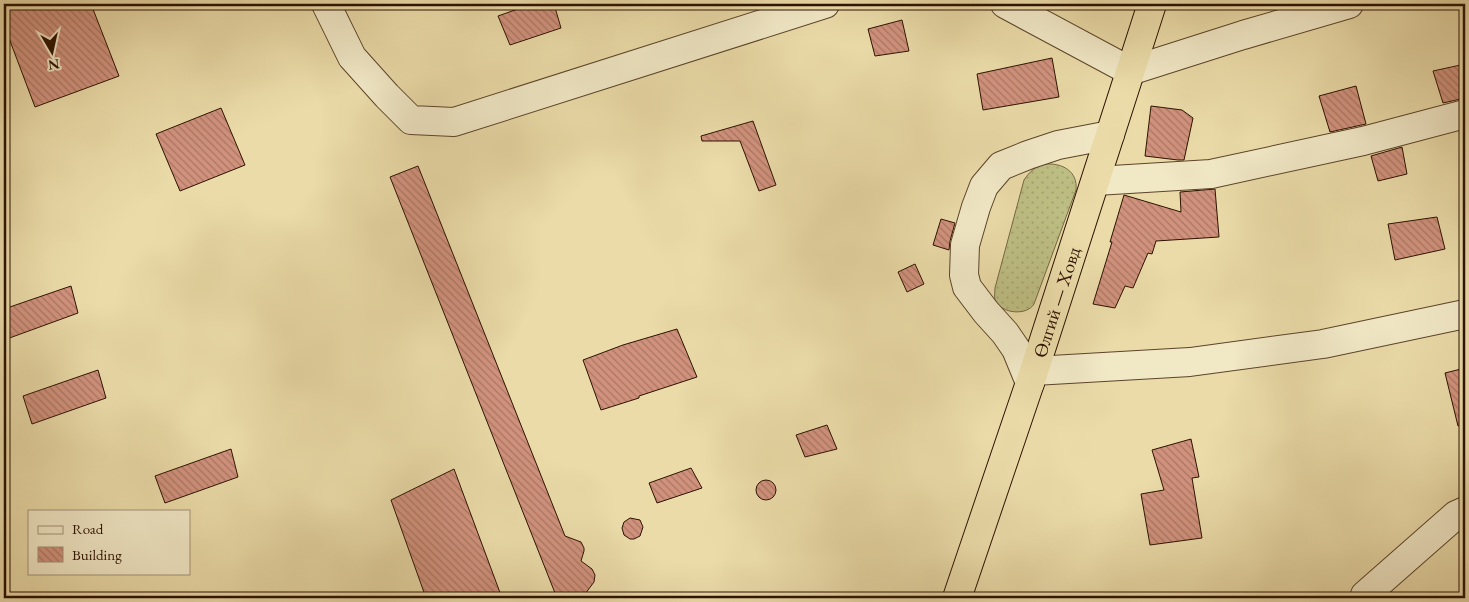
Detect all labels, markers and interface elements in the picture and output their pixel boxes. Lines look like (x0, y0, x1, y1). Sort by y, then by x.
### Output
north arrow (28, 28, 78, 78)
text: N (46, 55, 61, 75)
street label: Өлгий — Ховд (1027, 243, 1086, 361)
legend (28, 510, 190, 574)
text: Road (72, 519, 104, 538)
text: Building (72, 545, 122, 564)

